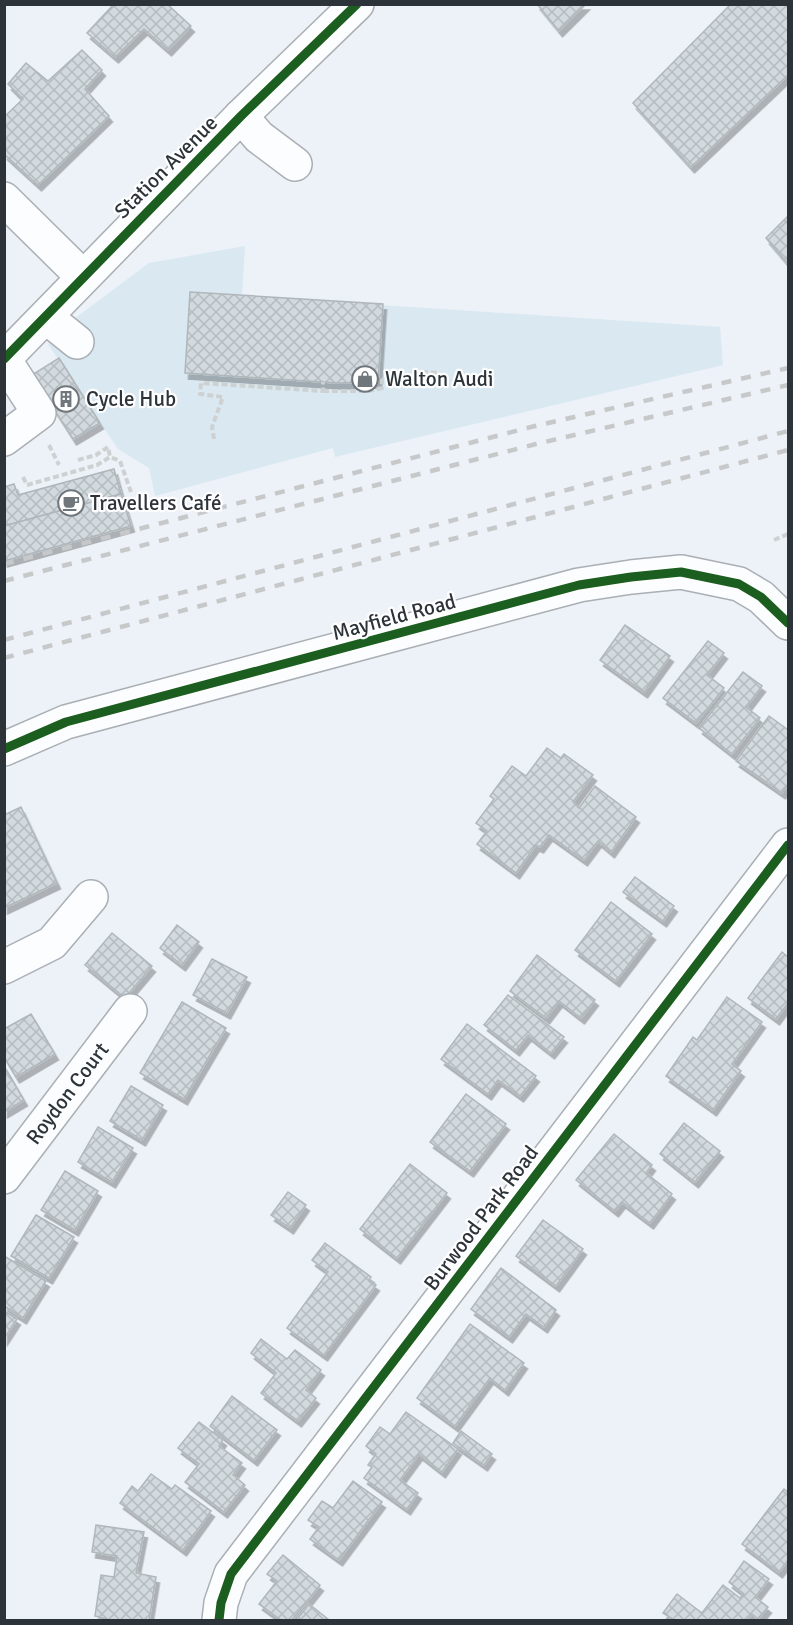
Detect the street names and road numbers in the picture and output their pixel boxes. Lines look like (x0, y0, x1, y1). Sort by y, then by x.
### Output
street label: Station Avenue (109, 110, 223, 224)
street label: Mayfield Road (329, 588, 459, 646)
street label: Roydon Court (20, 1037, 114, 1150)
street label: Burwood Park Road (418, 1140, 544, 1296)

